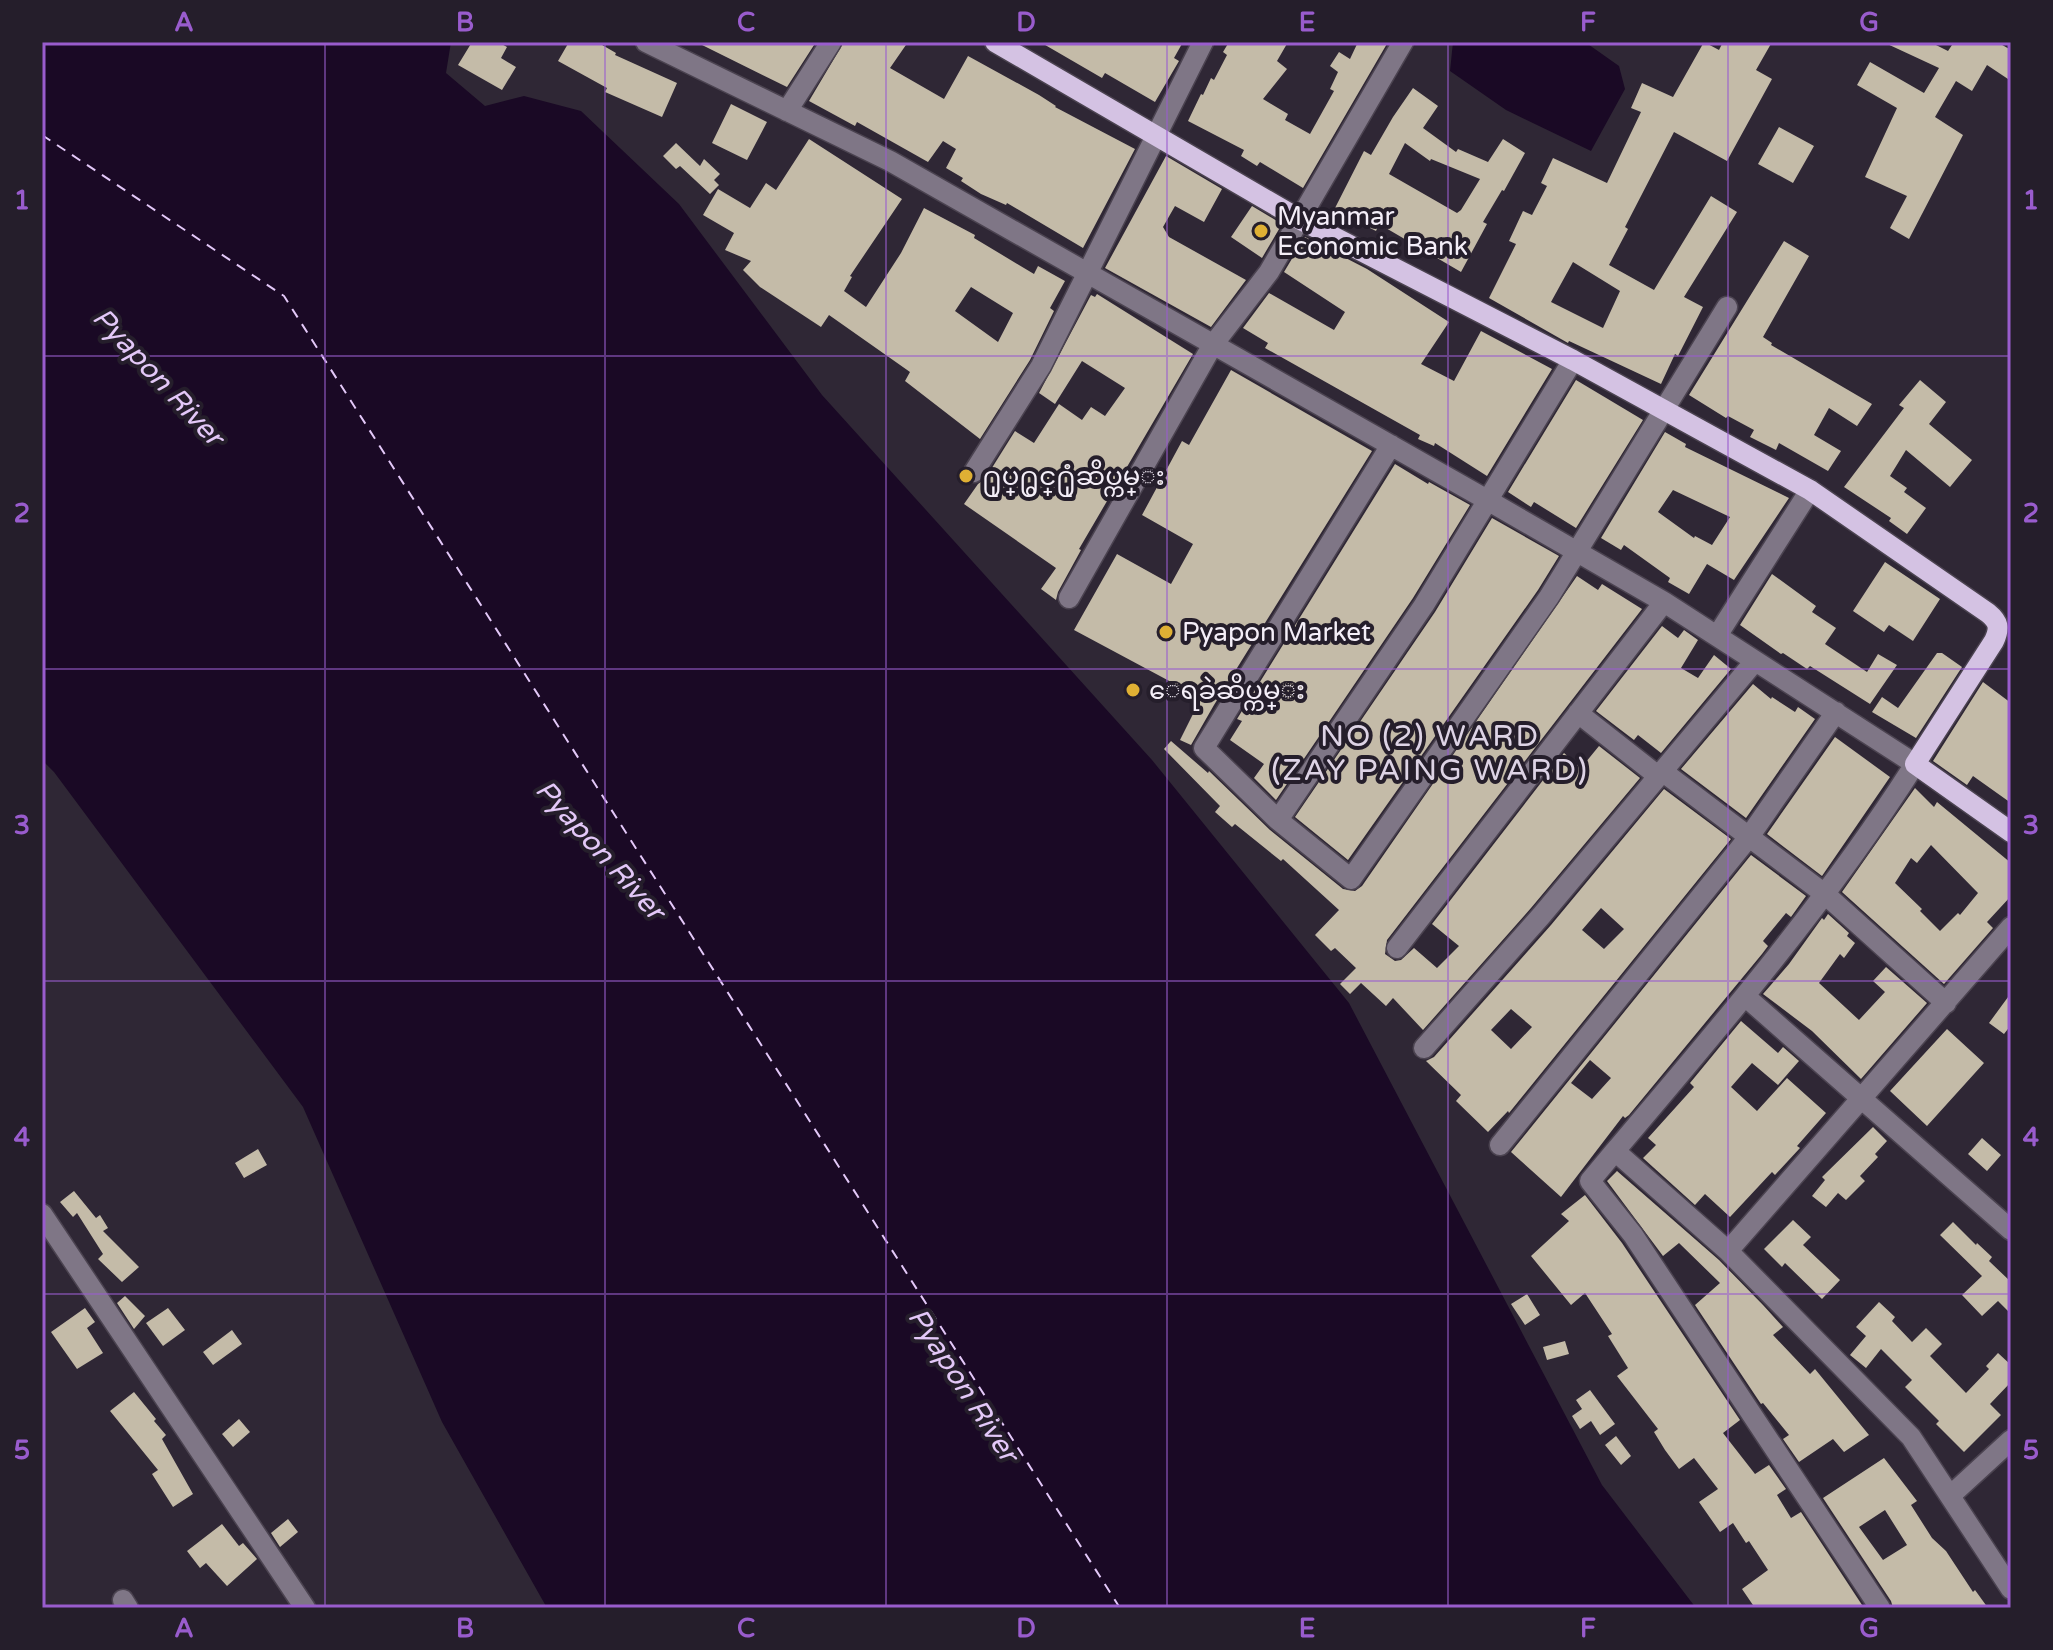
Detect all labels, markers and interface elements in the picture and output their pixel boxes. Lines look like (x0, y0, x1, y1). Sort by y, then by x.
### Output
text: A (174, 7, 194, 38)
text: B (456, 7, 474, 38)
text: C (737, 7, 755, 38)
text: D (1016, 7, 1036, 38)
text: E (1299, 7, 1315, 38)
text: F (1580, 7, 1596, 38)
text: G (1859, 7, 1879, 38)
text: 1 (14, 185, 30, 216)
text: 1 (2023, 185, 2039, 216)
place label: Myanmar Economic Bank (1277, 201, 1468, 262)
marker: Myanmar Economic Bank (1252, 222, 1270, 240)
water label: Pyapon River (85, 301, 233, 456)
place label: ႐ုပ္႐ွင္႐ုံဆိပ္ကမ္း (982, 459, 1165, 497)
marker: ႐ုပ္႐ွင္႐ုံဆိပ္ကမ္း (957, 467, 975, 485)
text: 2 (14, 498, 30, 529)
text: 2 (2023, 498, 2039, 529)
place label: Pyapon Market (1182, 617, 1371, 648)
marker: Pyapon Market (1157, 623, 1175, 641)
place label: ေရခဲဆိပ္ကမ္း (1149, 673, 1305, 711)
marker: ေရခဲဆိပ္ကမ္း (1124, 681, 1142, 699)
district label: NO (2) WARD (ZAY PAING WARD) (1271, 718, 1589, 789)
water label: Pyapon River (528, 773, 674, 929)
text: 3 (14, 810, 30, 841)
text: 3 (2023, 810, 2039, 841)
text: 4 (14, 1122, 30, 1153)
text: 4 (2023, 1122, 2039, 1153)
water label: Pyapon River (901, 1302, 1027, 1471)
text: 5 (14, 1435, 30, 1466)
text: 5 (2023, 1435, 2039, 1466)
text: A (174, 1613, 194, 1644)
text: B (456, 1613, 474, 1644)
text: C (737, 1613, 755, 1644)
text: D (1016, 1613, 1036, 1644)
text: E (1299, 1613, 1315, 1644)
text: F (1580, 1613, 1596, 1644)
text: G (1859, 1613, 1879, 1644)

